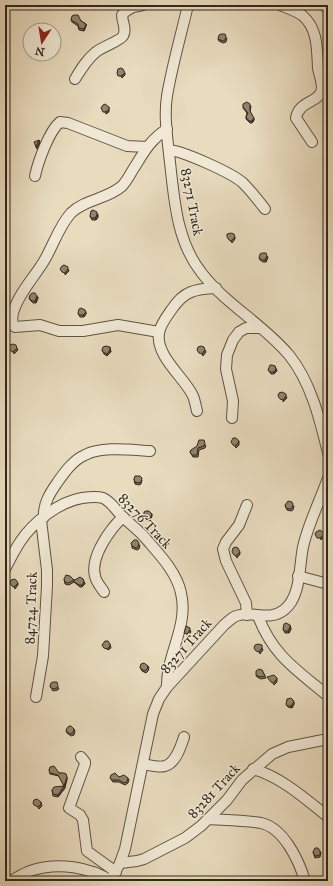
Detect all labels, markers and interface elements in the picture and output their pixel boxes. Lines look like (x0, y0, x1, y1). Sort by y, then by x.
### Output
north arrow (22, 22, 62, 62)
text: N (33, 44, 46, 59)
street label: 83271 Track (177, 167, 207, 238)
street label: 83276 Track (115, 490, 176, 552)
street label: 84724 Track (21, 571, 41, 645)
street label: 83271 Track (157, 615, 216, 677)
street label: 83281 Track (184, 760, 244, 822)

